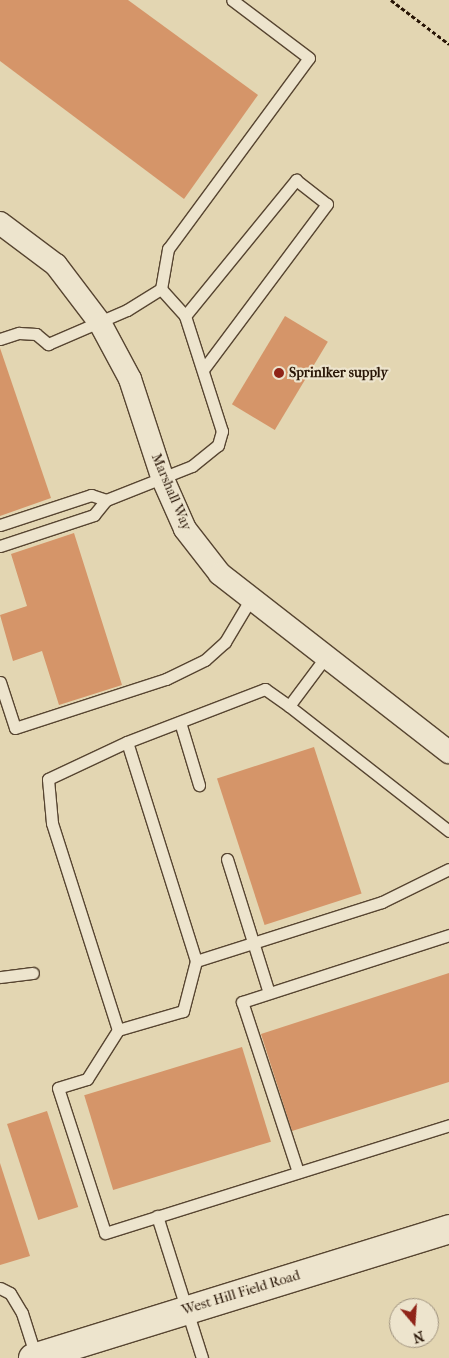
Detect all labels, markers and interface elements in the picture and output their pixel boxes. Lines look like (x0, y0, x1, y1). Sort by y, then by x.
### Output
place label: Sprinlker supply (289, 365, 388, 381)
marker: Sprinlker supply (273, 367, 285, 379)
street label: Marshall Way (147, 451, 195, 533)
street label: West Hill Field Road (180, 1267, 302, 1319)
north arrow (389, 1298, 439, 1348)
text: N (411, 1327, 426, 1347)

